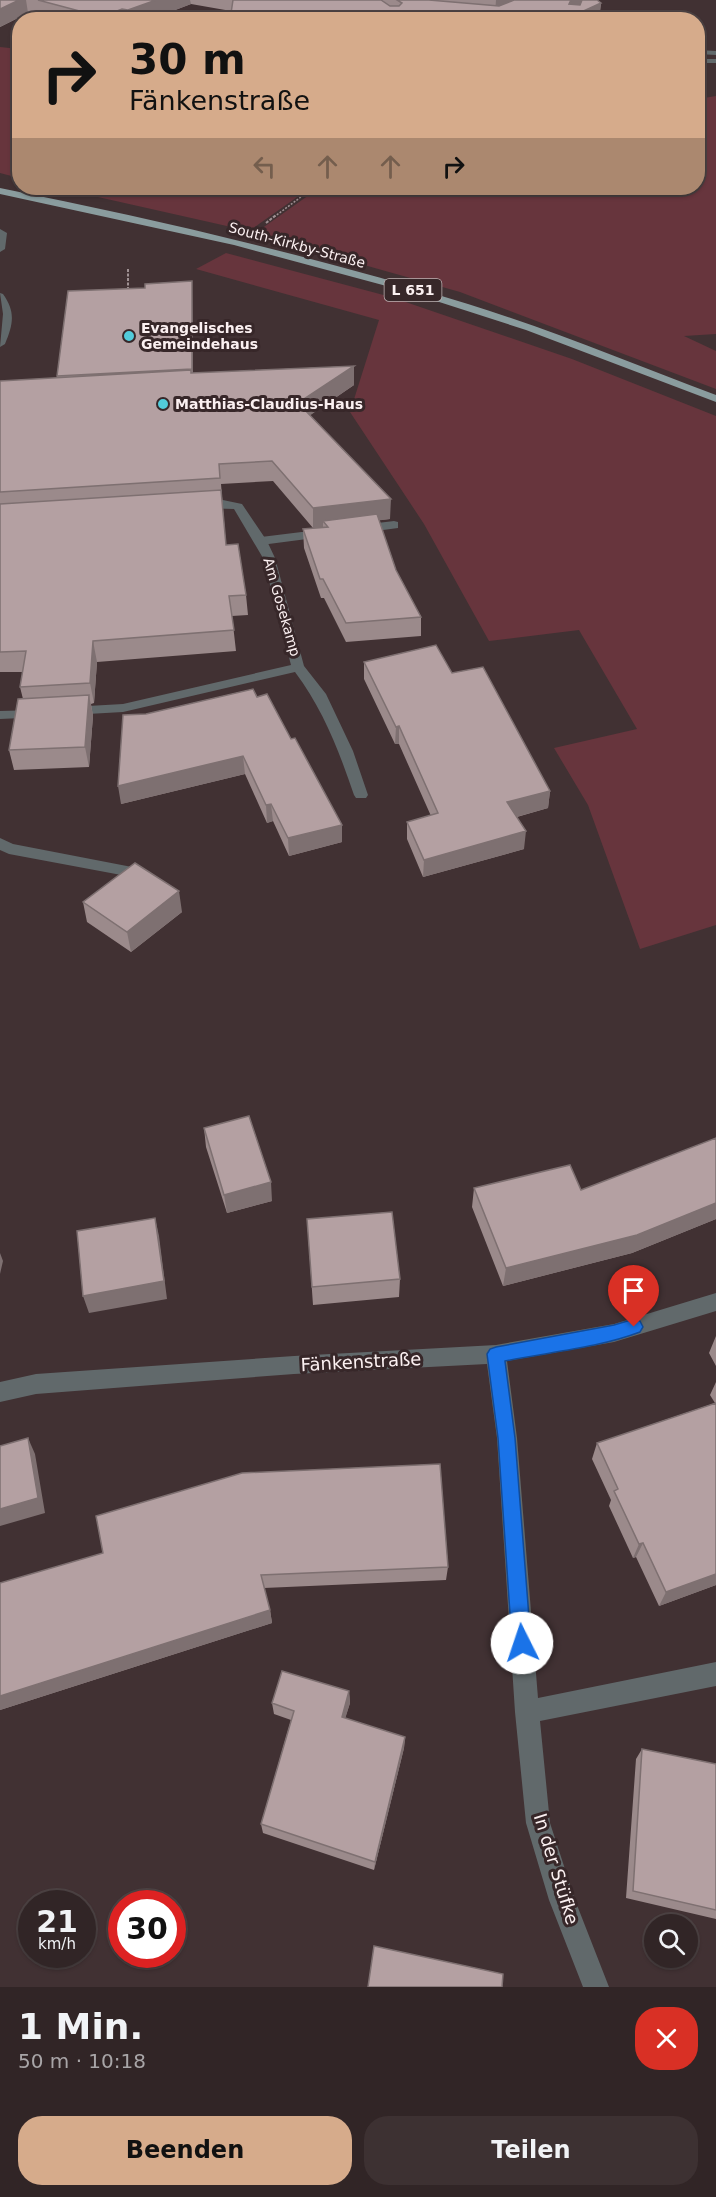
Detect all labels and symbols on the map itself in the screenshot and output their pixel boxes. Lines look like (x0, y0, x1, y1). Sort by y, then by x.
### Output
street label: South-Kirkby-Straße (227, 219, 367, 271)
road number: L 651 (384, 279, 442, 301)
place label: Evangelisches Gemeindehaus (141, 320, 258, 352)
marker: Evangelisches Gemeindehaus (122, 329, 136, 343)
place label: Matthias-Claudius-Haus (175, 396, 363, 412)
marker: Matthias-Claudius-Haus (156, 397, 170, 411)
street label: Am Gosekamp (260, 556, 304, 658)
pin (608, 1265, 659, 1327)
street label: Fänkenstraße (300, 1348, 422, 1375)
position arrow (490, 1611, 554, 1675)
street label: In der Stüfke (530, 1811, 583, 1927)
speed limit sign: 30 (108, 1890, 186, 1968)

